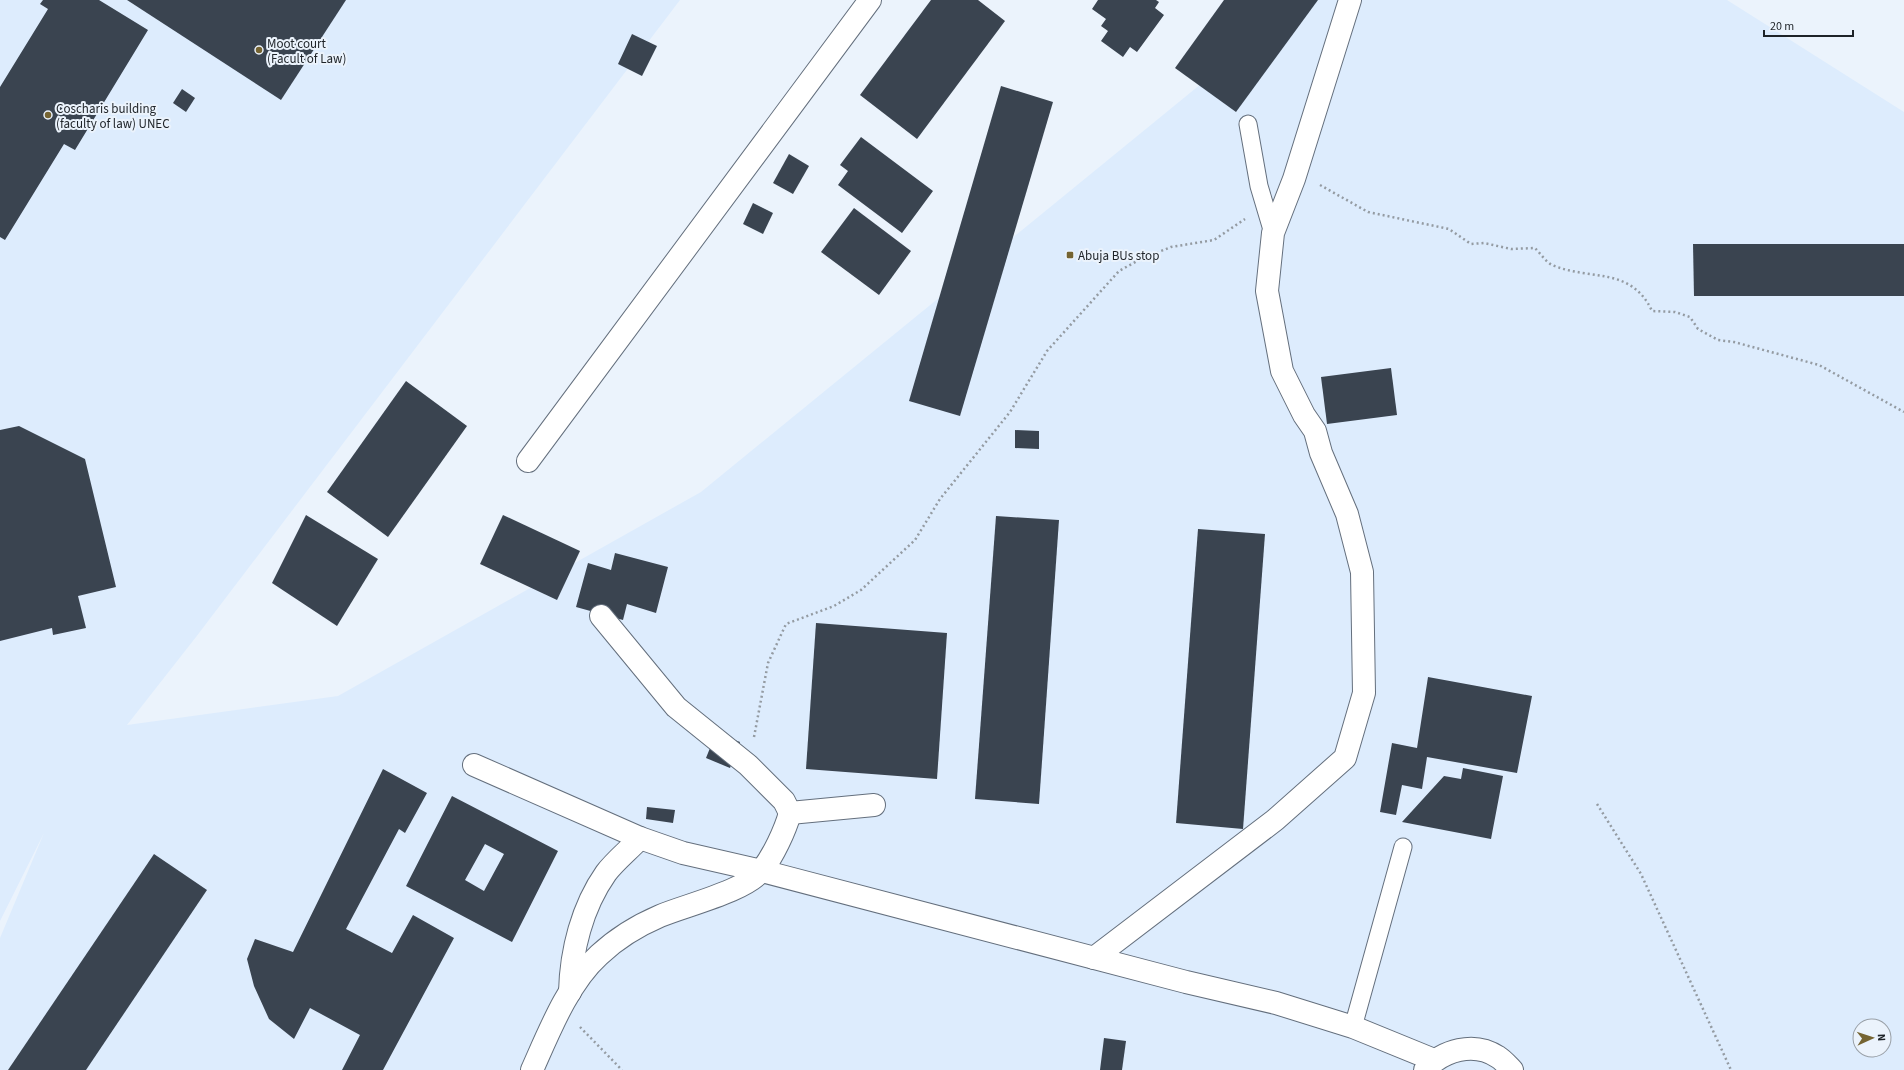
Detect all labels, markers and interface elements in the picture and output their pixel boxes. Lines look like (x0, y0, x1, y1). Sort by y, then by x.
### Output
scale bar (1764, 12, 1853, 38)
text: 20 m (1770, 18, 1794, 35)
place label: Moot court (Facult of Law) (267, 35, 346, 68)
marker: Moot court (Facult of Law) (254, 45, 264, 55)
place label: Coscharis building (faculty of law) UNEC (56, 100, 170, 133)
marker: Coscharis building (faculty of law) UNEC (43, 110, 53, 120)
place label: Abuja BUs stop (1078, 247, 1159, 265)
marker: Abuja BUs stop (1065, 250, 1075, 260)
north arrow (1852, 1018, 1892, 1058)
text: N (1874, 1033, 1889, 1042)

